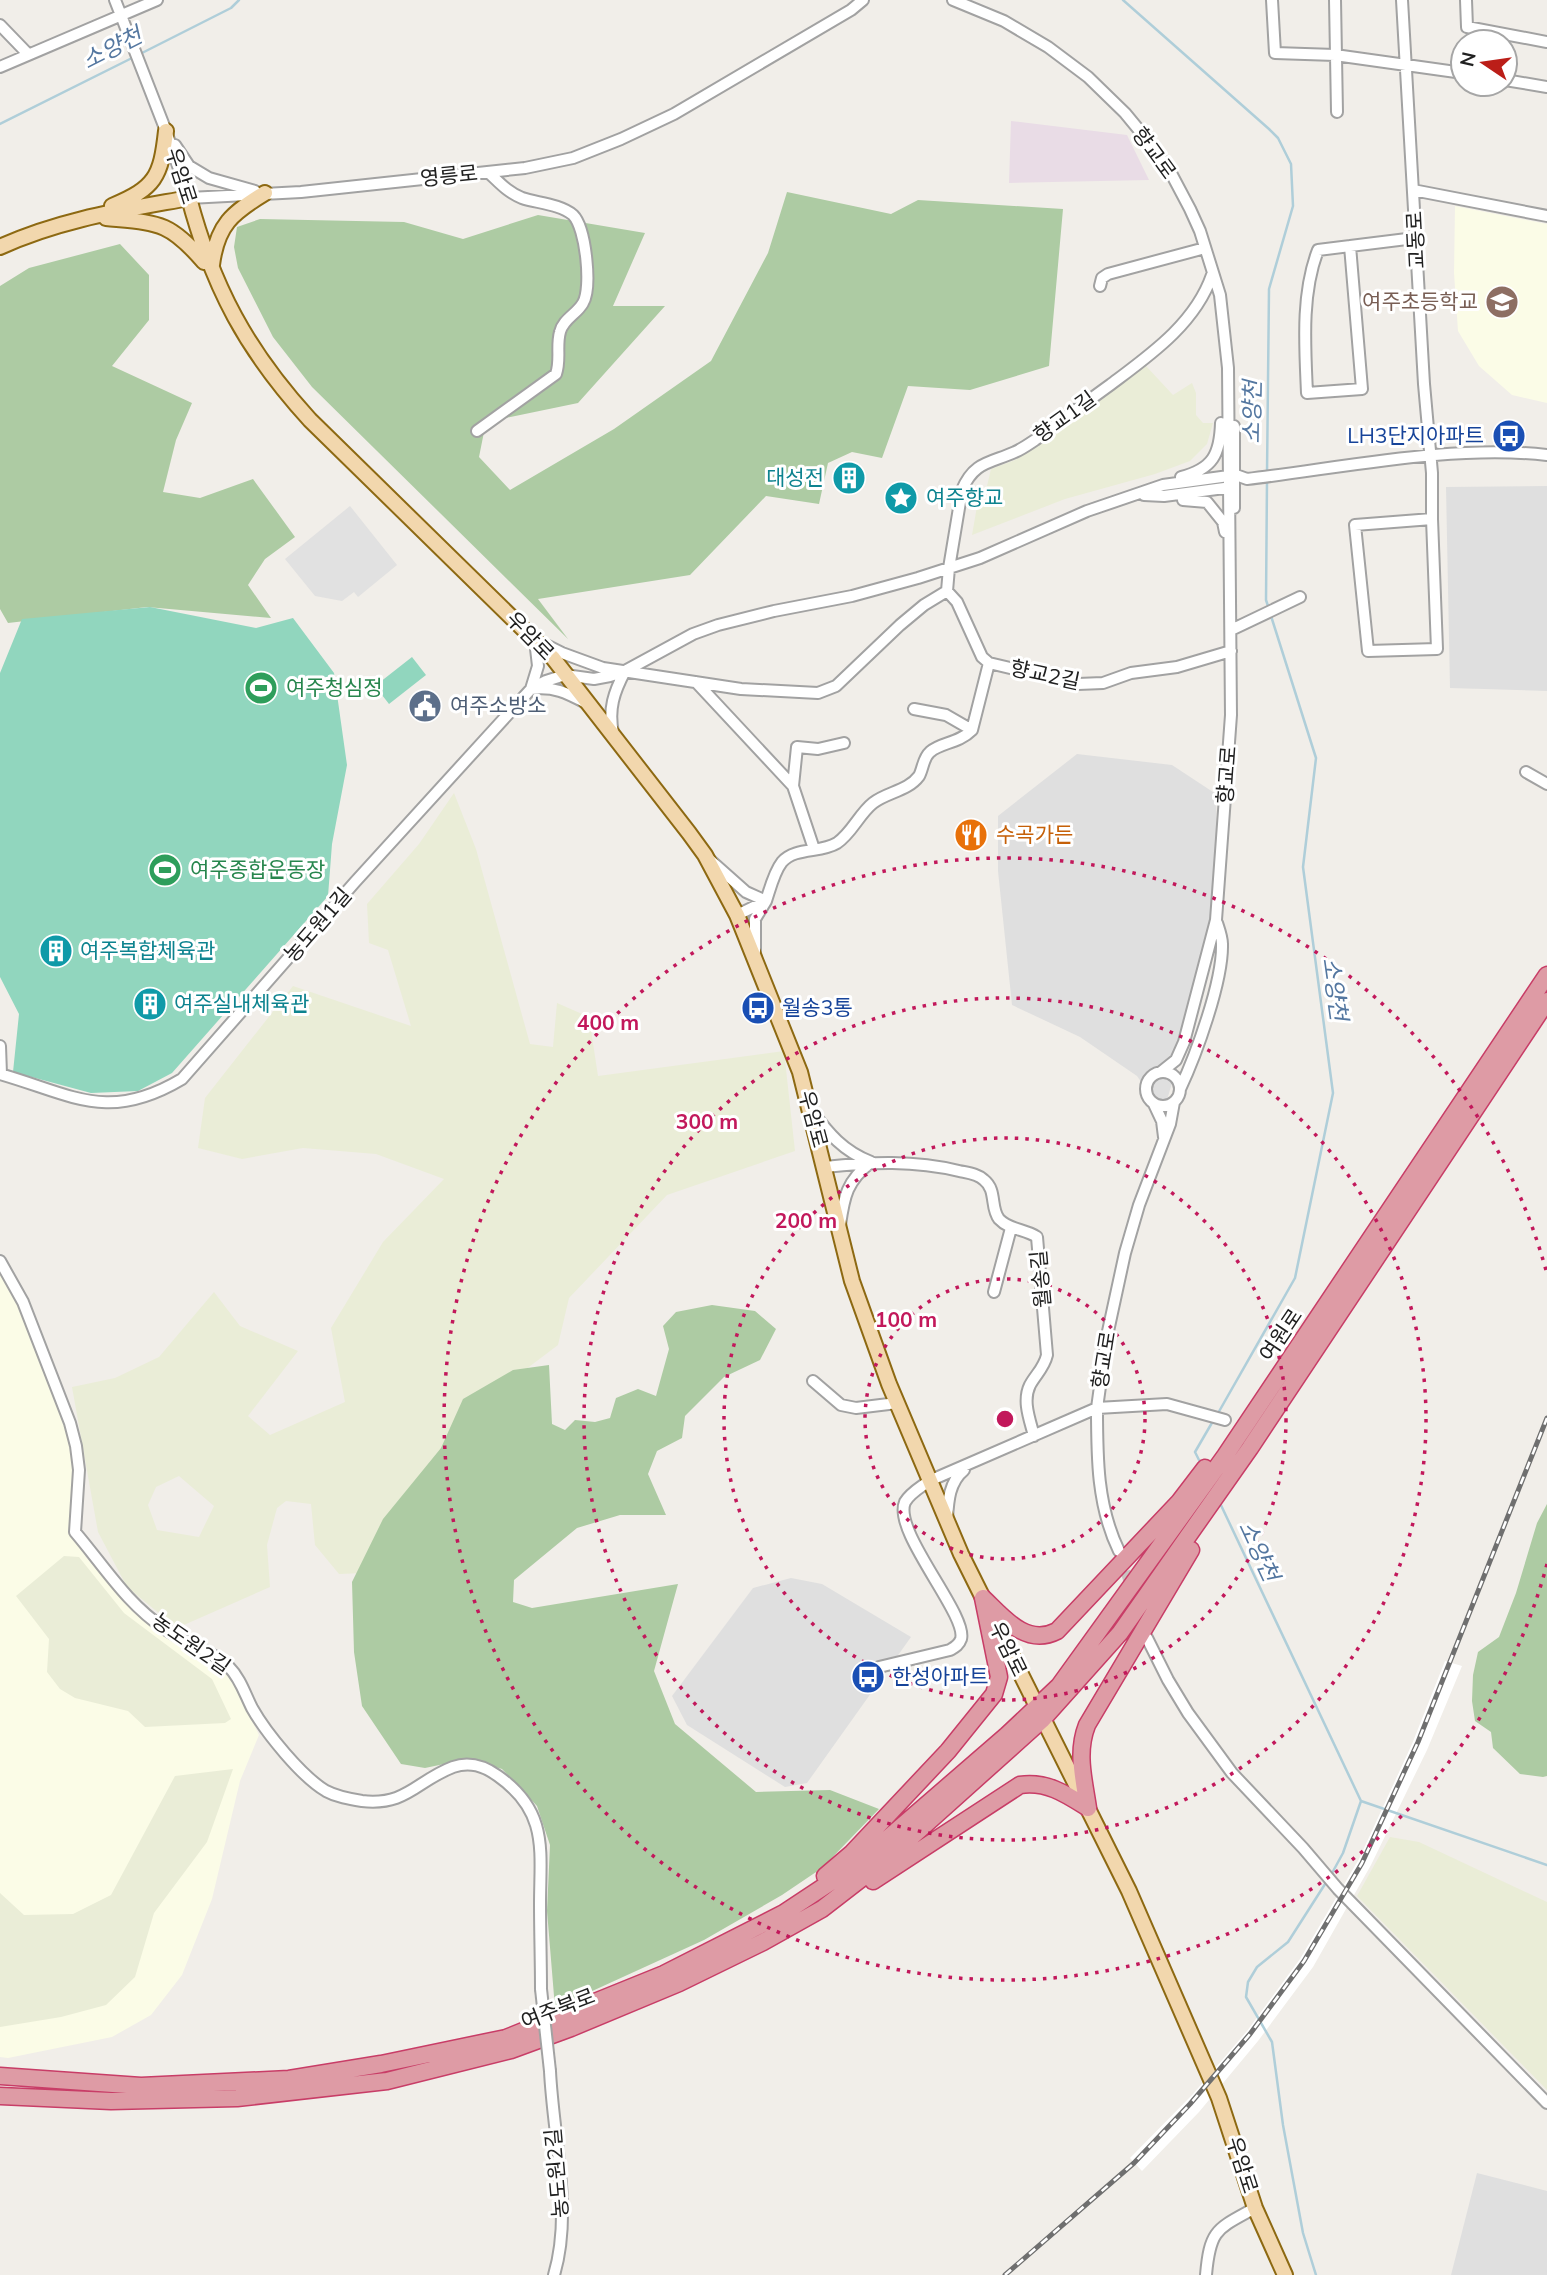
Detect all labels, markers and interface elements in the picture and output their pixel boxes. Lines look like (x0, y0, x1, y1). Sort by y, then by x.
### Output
water label: 소양천 (77, 19, 149, 75)
north arrow (1449, 28, 1519, 98)
text: N (1454, 49, 1481, 69)
street label: 향교로 (1127, 121, 1182, 184)
street label: 우암로 (161, 144, 203, 207)
street label: 영릉로 (419, 159, 479, 191)
street label: 교동로 (1401, 210, 1430, 270)
school or university icon: 여주초등학교 (1483, 283, 1521, 321)
place label: 여주초등학교 (1362, 288, 1478, 314)
water label: 소양천 (1236, 377, 1267, 444)
street label: 향교1길 (1028, 385, 1101, 447)
bus stop icon: LH3단지아파트 (1490, 417, 1528, 455)
place label: LH3단지아파트 (1347, 422, 1484, 448)
building icon: 대성전 (830, 459, 868, 497)
place label: 대성전 (766, 464, 824, 490)
place icon: 여주향교 (882, 479, 920, 517)
place label: 여주향교 (926, 484, 1003, 510)
street label: 우암로 (501, 605, 560, 665)
street label: 향교2길 (1008, 654, 1082, 694)
sports icon: 여주청심정 (242, 669, 280, 707)
place label: 여주청심정 (286, 674, 383, 700)
public building icon: 여주소방소 (406, 687, 444, 725)
place label: 여주소방소 (450, 692, 547, 718)
street label: 향교로 (1211, 745, 1241, 805)
restaurant icon: 수곡가든 (952, 816, 990, 854)
place label: 수곡가든 (996, 821, 1073, 847)
sports icon: 여주종합운동장 (146, 851, 184, 889)
place label: 여주종합운동장 (190, 856, 325, 882)
street label: 농도원1길 (278, 882, 357, 967)
building icon: 여주복합체육관 (37, 932, 75, 970)
place label: 여주복합체육관 (80, 937, 215, 963)
water label: 소양천 (1317, 955, 1355, 1025)
building icon: 여주실내체육관 (131, 985, 169, 1023)
bus stop icon: 월송3통 (739, 989, 777, 1027)
place label: 여주실내체육관 (174, 990, 309, 1016)
place label: 월송3통 (782, 994, 853, 1020)
text: 400 m (577, 1009, 639, 1035)
street label: 우암로 (794, 1087, 834, 1150)
text: 300 m (676, 1108, 738, 1134)
text: 200 m (775, 1207, 837, 1233)
street label: 월송길 (1025, 1249, 1055, 1309)
street label: 여원로 (1253, 1303, 1307, 1366)
text: 100 m (875, 1306, 937, 1332)
street label: 향교로 (1086, 1329, 1120, 1391)
centre of rings (993, 1407, 1017, 1431)
water label: 소양천 (1233, 1516, 1287, 1588)
street label: 농도원2길 (147, 1607, 236, 1680)
street label: 우암로 (985, 1617, 1033, 1680)
bus stop icon: 한성아파트 (849, 1658, 887, 1696)
place label: 한성아파트 (892, 1663, 989, 1689)
street label: 여주북로 (517, 1982, 598, 2034)
street label: 농도원2길 (539, 2127, 573, 2219)
street label: 우암로 (1222, 2133, 1264, 2196)

